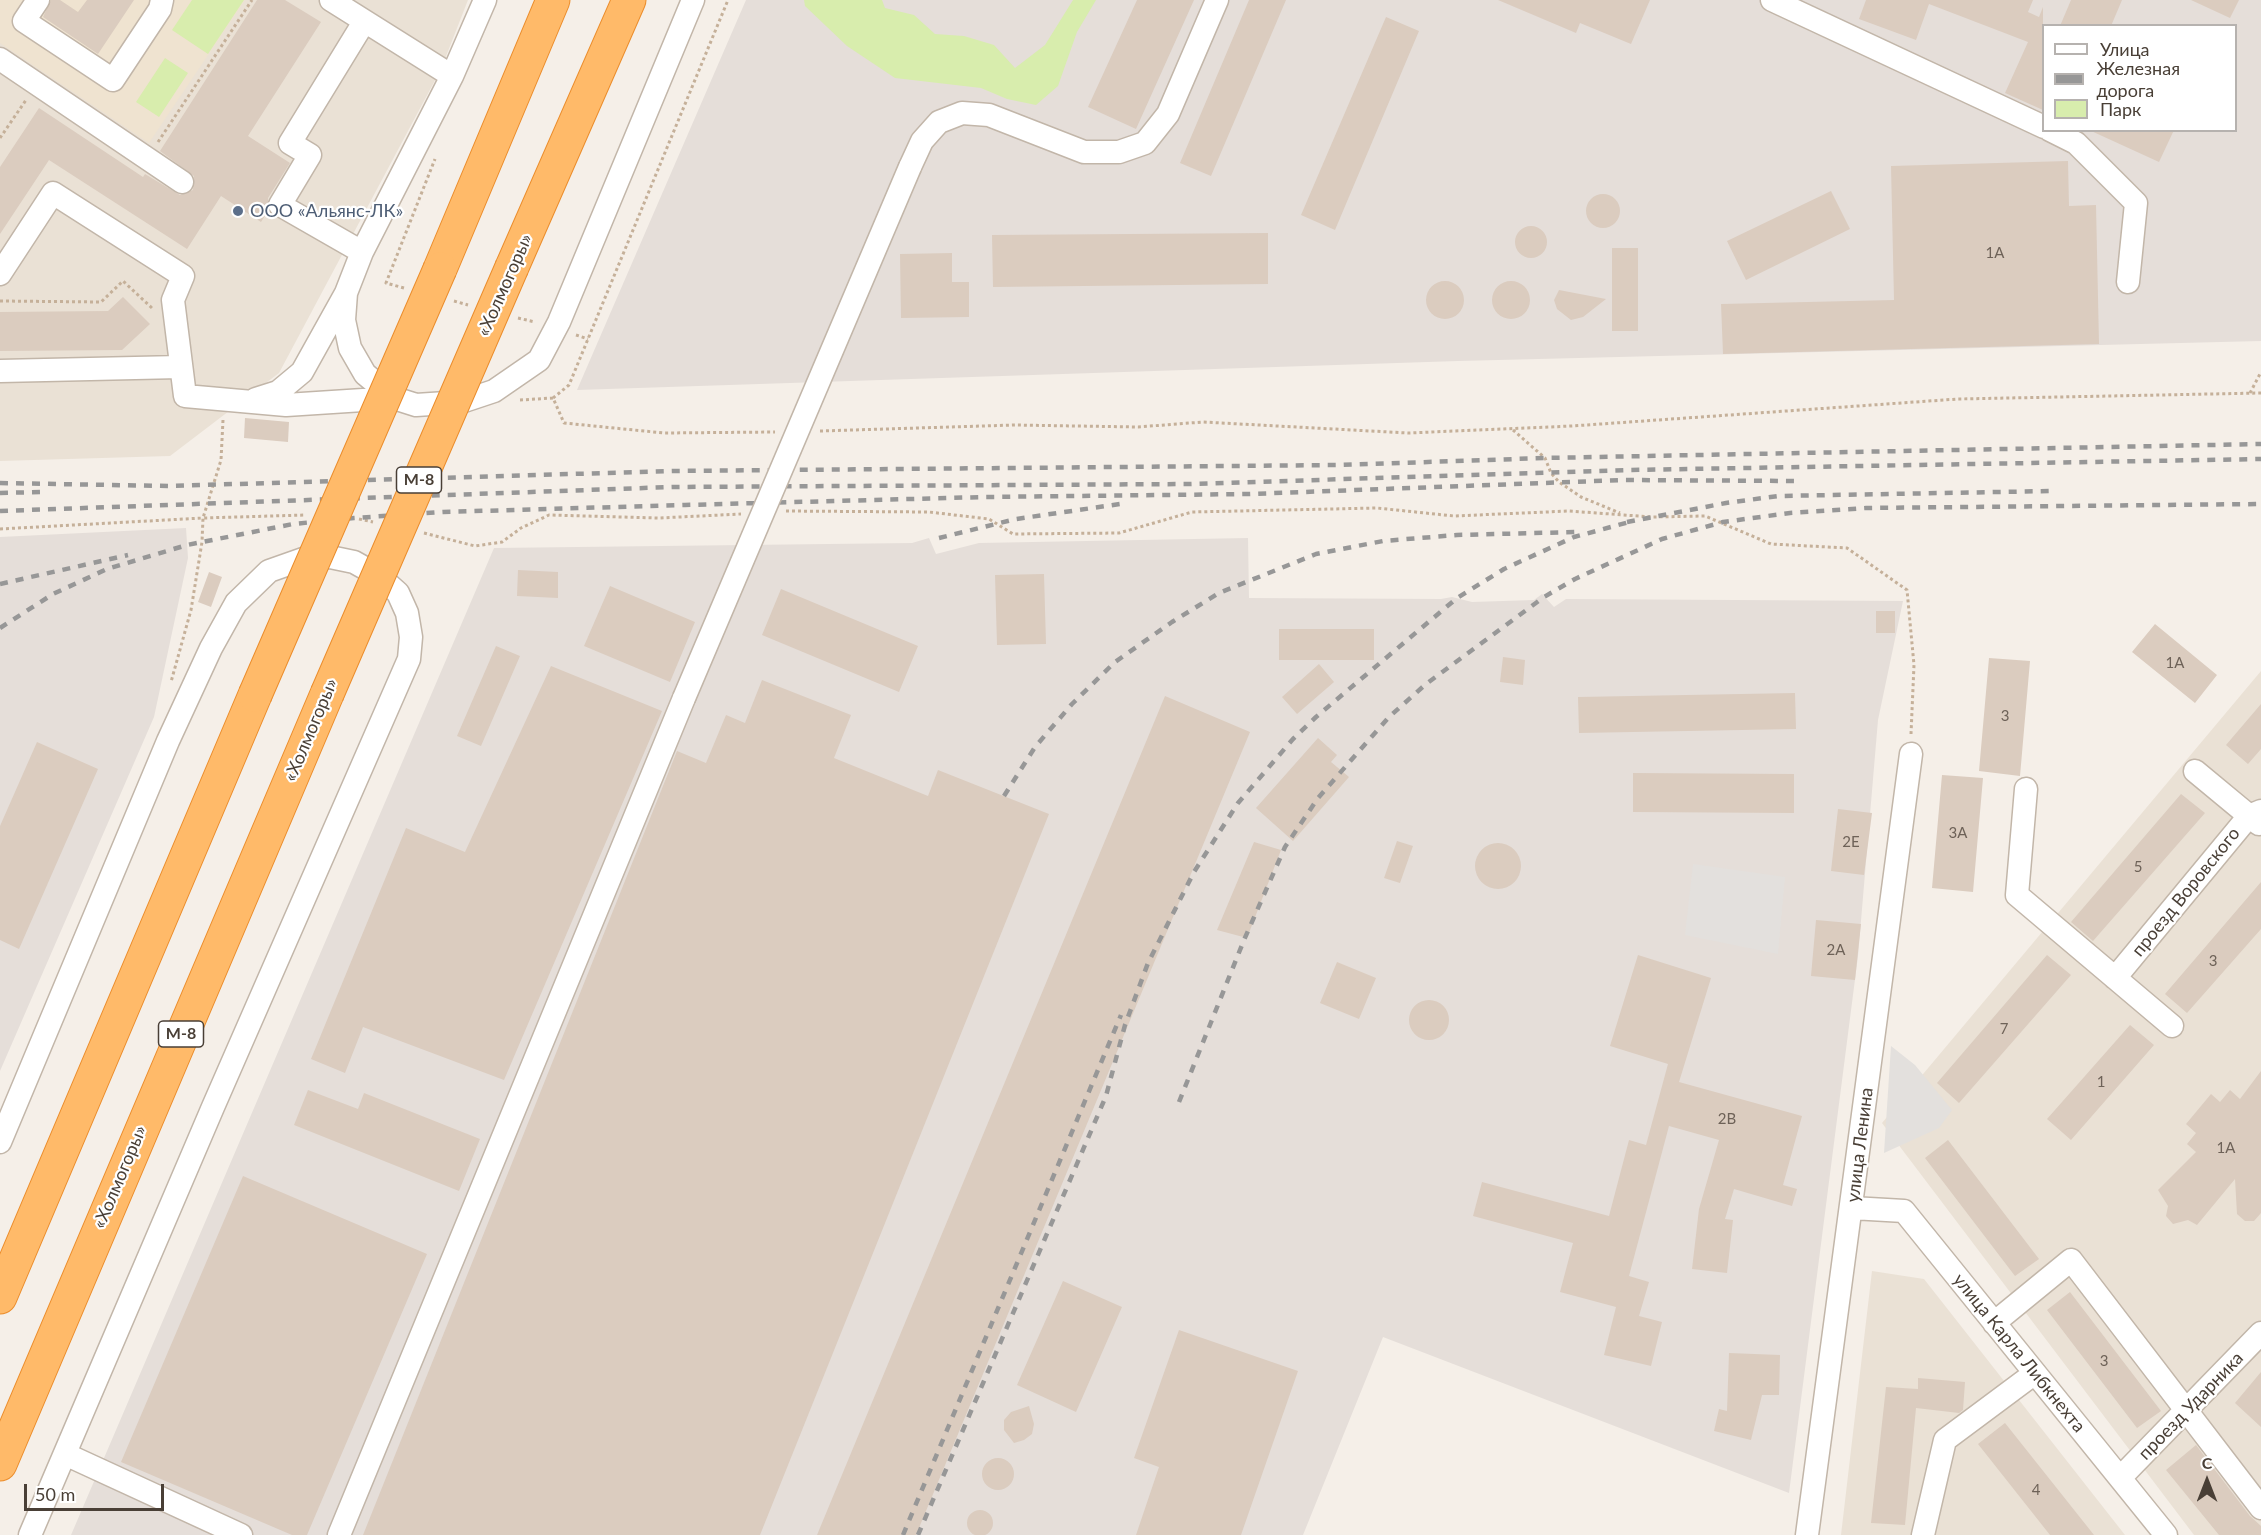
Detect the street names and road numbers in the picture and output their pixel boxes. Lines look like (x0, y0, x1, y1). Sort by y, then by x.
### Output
street label: «Холмогоры» (473, 230, 537, 340)
road number: М-8 (396, 467, 442, 493)
street label: «Холмогоры» (280, 675, 342, 785)
street label: проезд Воровского (2127, 823, 2245, 961)
road number: М-8 (158, 1021, 204, 1047)
street label: улица Ленина (1842, 1086, 1878, 1204)
street label: «Холмогоры» (89, 1122, 151, 1232)
street label: улица Карла Либкнехта (1948, 1269, 2090, 1437)
street label: проезд Ударника (2134, 1348, 2248, 1464)

